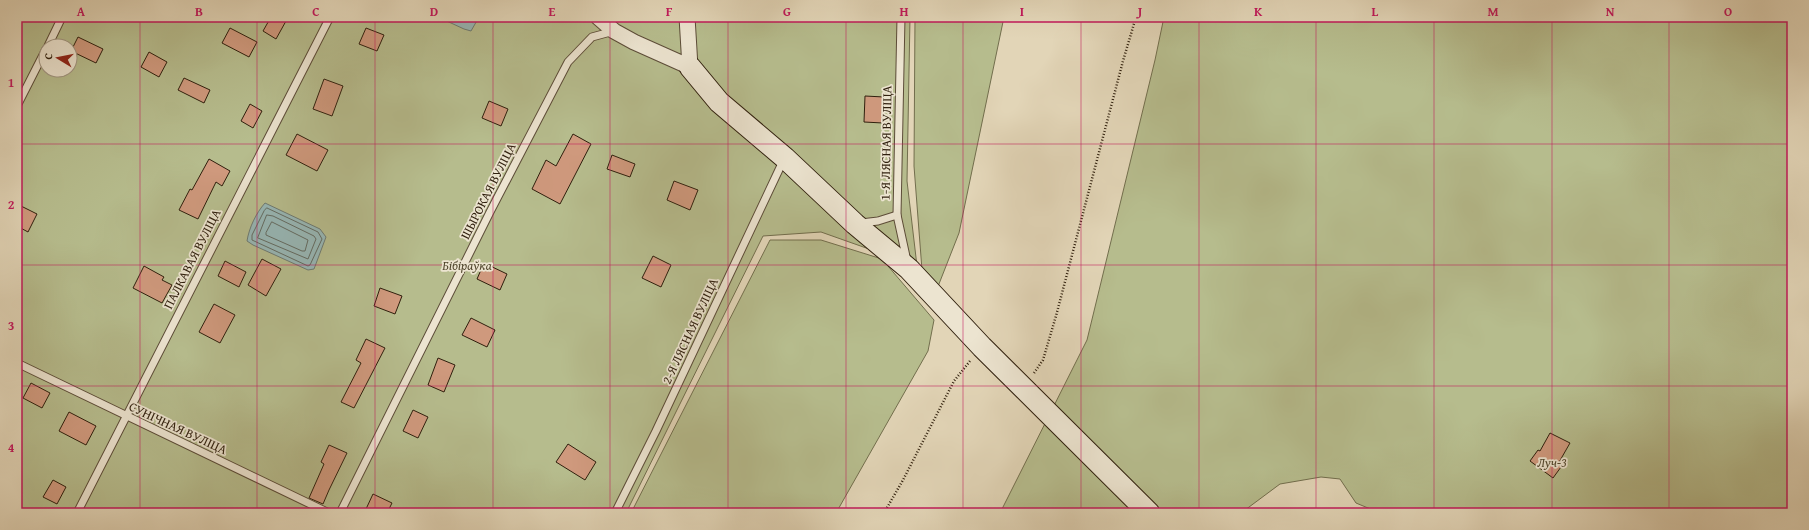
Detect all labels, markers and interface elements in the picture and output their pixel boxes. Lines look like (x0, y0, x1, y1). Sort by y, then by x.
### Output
text: A (77, 2, 86, 21)
text: B (195, 2, 203, 21)
text: C (312, 2, 320, 21)
text: D (430, 2, 438, 21)
text: E (549, 2, 556, 21)
text: F (666, 2, 673, 21)
text: G (783, 2, 791, 21)
text: H (899, 2, 909, 21)
text: I (1020, 2, 1024, 21)
text: J (1136, 2, 1143, 21)
text: K (1254, 2, 1263, 21)
text: L (1372, 2, 1379, 21)
text: M (1487, 2, 1499, 21)
text: N (1606, 2, 1615, 21)
text: O (1724, 2, 1732, 21)
north arrow (38, 38, 78, 78)
text: С (40, 52, 57, 61)
text: 1 (8, 73, 14, 92)
street label: 1-Я ЛЯСНАЯ ВУЛІЦА (875, 85, 897, 201)
street label: ШЫРОКАЯ ВУЛІЦА (455, 139, 521, 243)
text: 2 (8, 195, 15, 214)
street label: ПАЛКАВАЯ ВУЛІЦА (159, 206, 225, 312)
park label: Бібіраўка (442, 256, 492, 275)
street label: 2-Я ЛЯСНАЯ ВУЛІЦА (657, 275, 723, 387)
text: 3 (8, 316, 14, 335)
street label: СУНІЧНАЯ ВУЛІЦА (126, 397, 230, 459)
text: 4 (8, 438, 15, 457)
park label: Луч-3 (1537, 453, 1567, 472)

